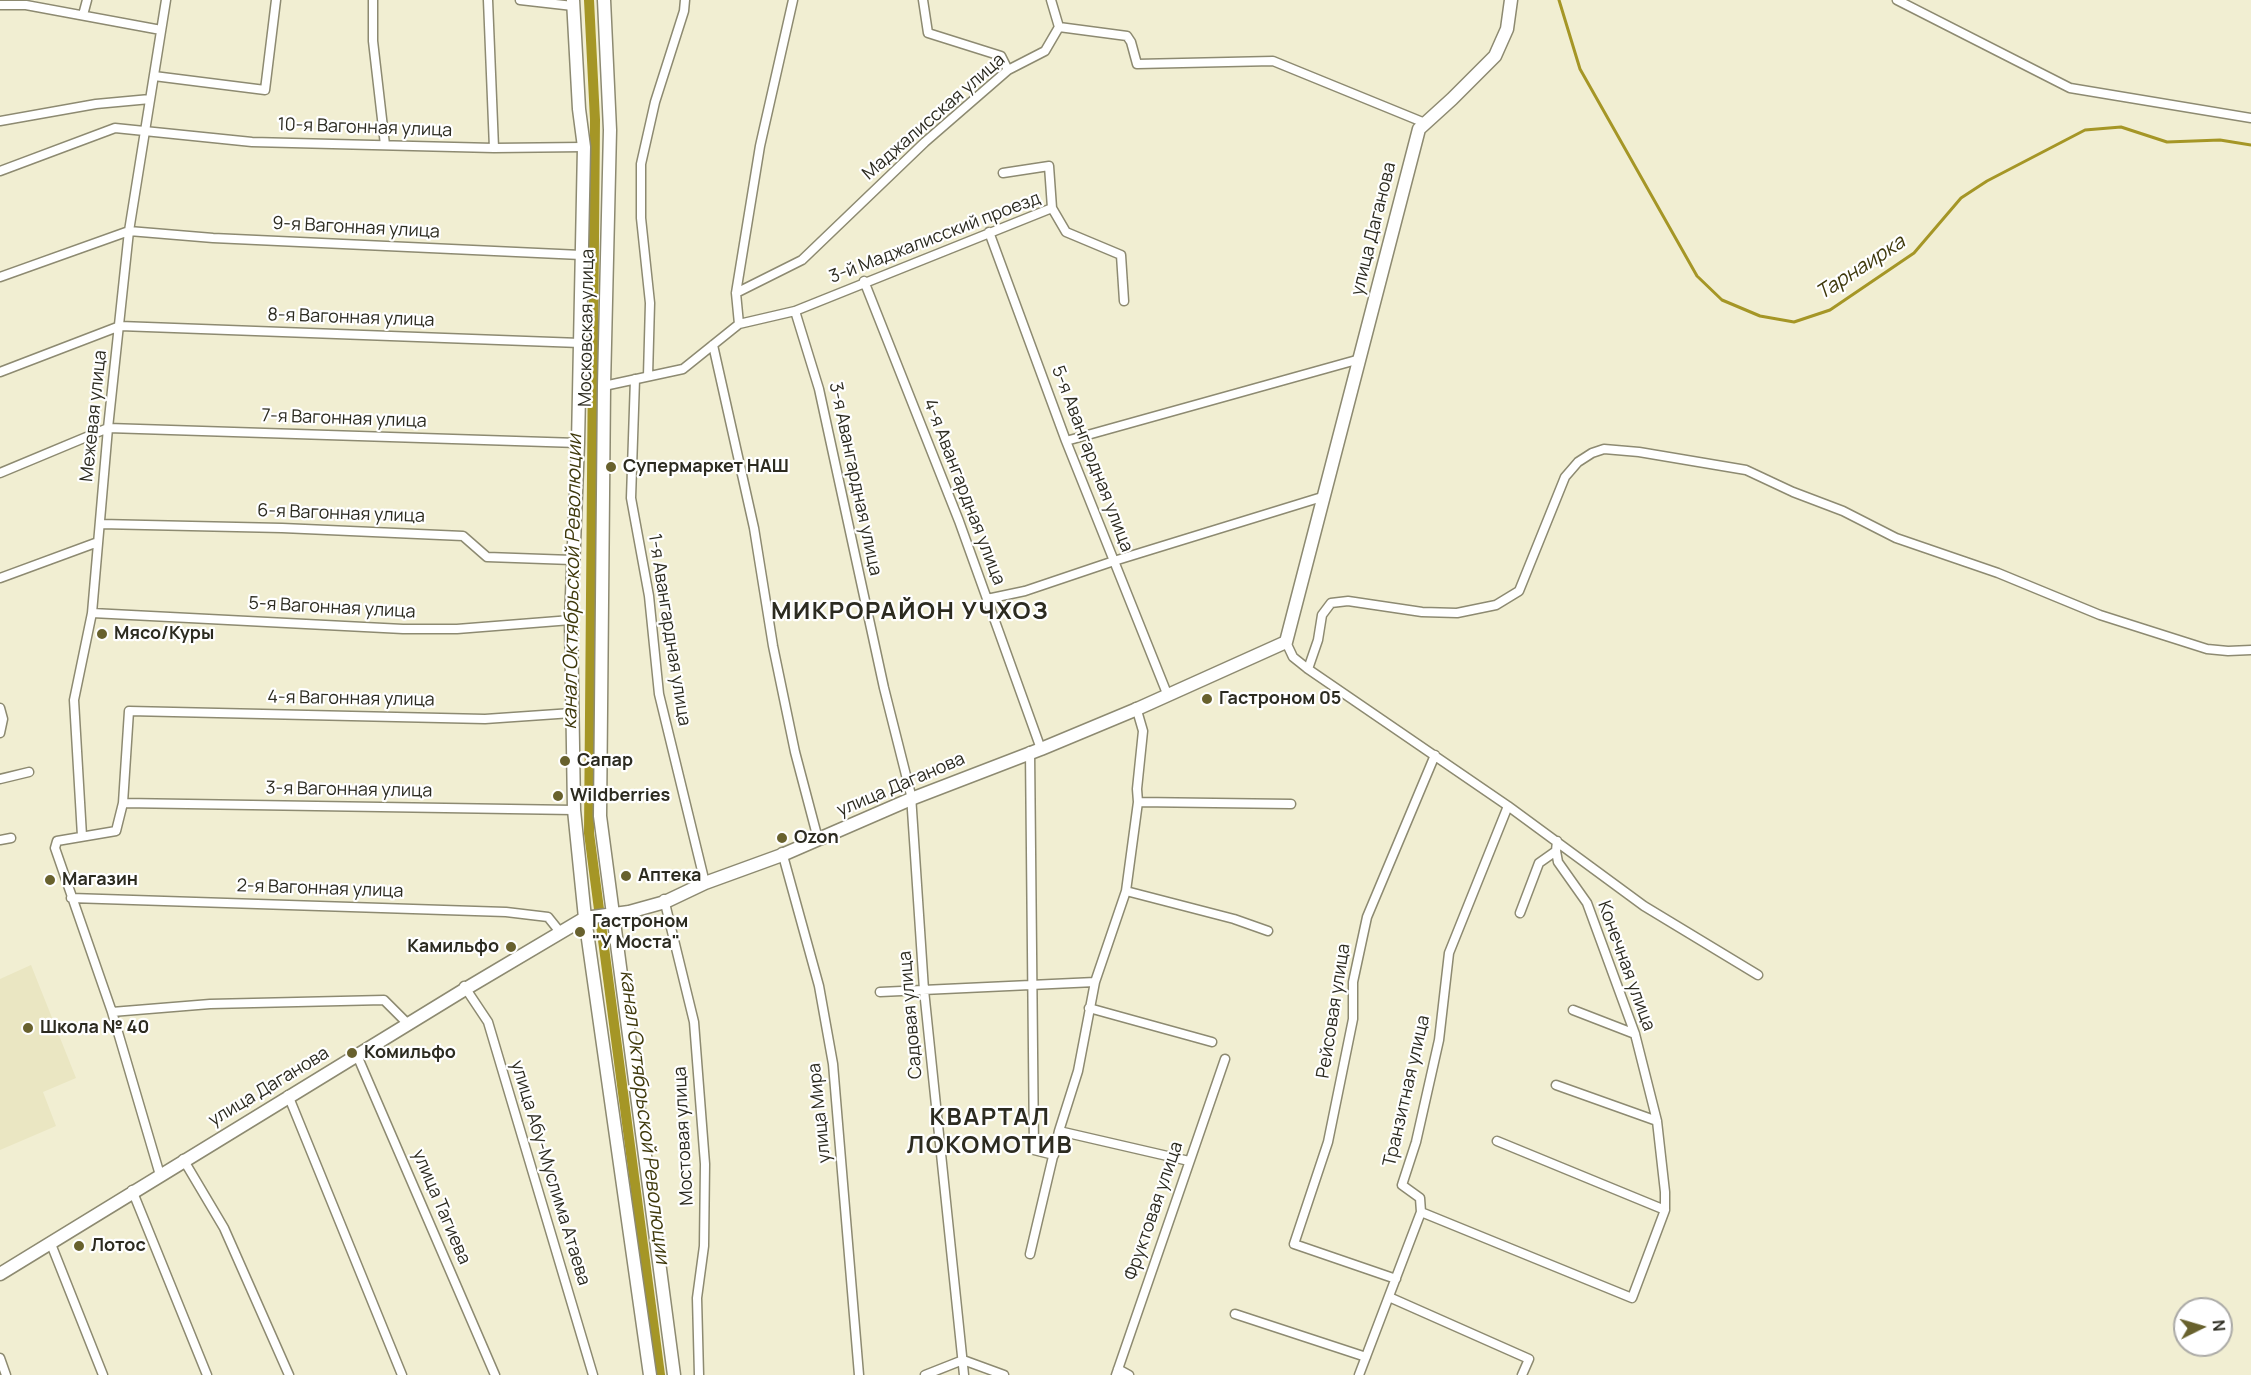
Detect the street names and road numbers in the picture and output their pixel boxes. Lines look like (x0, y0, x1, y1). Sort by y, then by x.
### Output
street label: Маджалисская улица (858, 49, 1010, 185)
street label: 10-я Вагонная улица (277, 114, 453, 142)
street label: улица Даганова (1347, 160, 1401, 298)
street label: 3-й Маджалисский проезд (826, 188, 1044, 288)
street label: 9-я Вагонная улица (272, 213, 440, 243)
street label: Московская улица (575, 249, 599, 407)
street label: 8-я Вагонная улица (267, 304, 435, 332)
street label: Межевая улица (76, 349, 112, 483)
street label: 5-я Авангардная улица (1047, 363, 1137, 555)
street label: 3-я Авангардная улица (824, 380, 886, 578)
street label: 4-я Авангардная улица (918, 396, 1010, 588)
street label: 7-я Вагонная улица (261, 405, 427, 433)
street label: 6-я Вагонная улица (257, 500, 425, 528)
street label: 1-я Авангардная улица (643, 532, 695, 728)
street label: 5-я Вагонная улица (248, 593, 416, 623)
street label: 4-я Вагонная улица (267, 687, 435, 711)
street label: улица Даганова (834, 748, 968, 822)
street label: 3-я Вагонная улица (266, 778, 432, 802)
street label: 2-я Вагонная улица (236, 875, 404, 903)
street label: Конечная улица (1592, 898, 1660, 1034)
street label: Рейсовая улица (1313, 942, 1355, 1080)
street label: Садовая улица (895, 950, 927, 1080)
street label: Транзитная улица (1379, 1013, 1435, 1169)
street label: улица Даганова (205, 1043, 333, 1131)
street label: улица Абу-Муслима Атаева (505, 1058, 595, 1288)
street label: улица Мира (804, 1062, 836, 1164)
street label: Мостовая улица (670, 1066, 698, 1206)
street label: Фруктовая улица (1120, 1139, 1188, 1283)
street label: улица Тагиева (407, 1146, 475, 1268)

